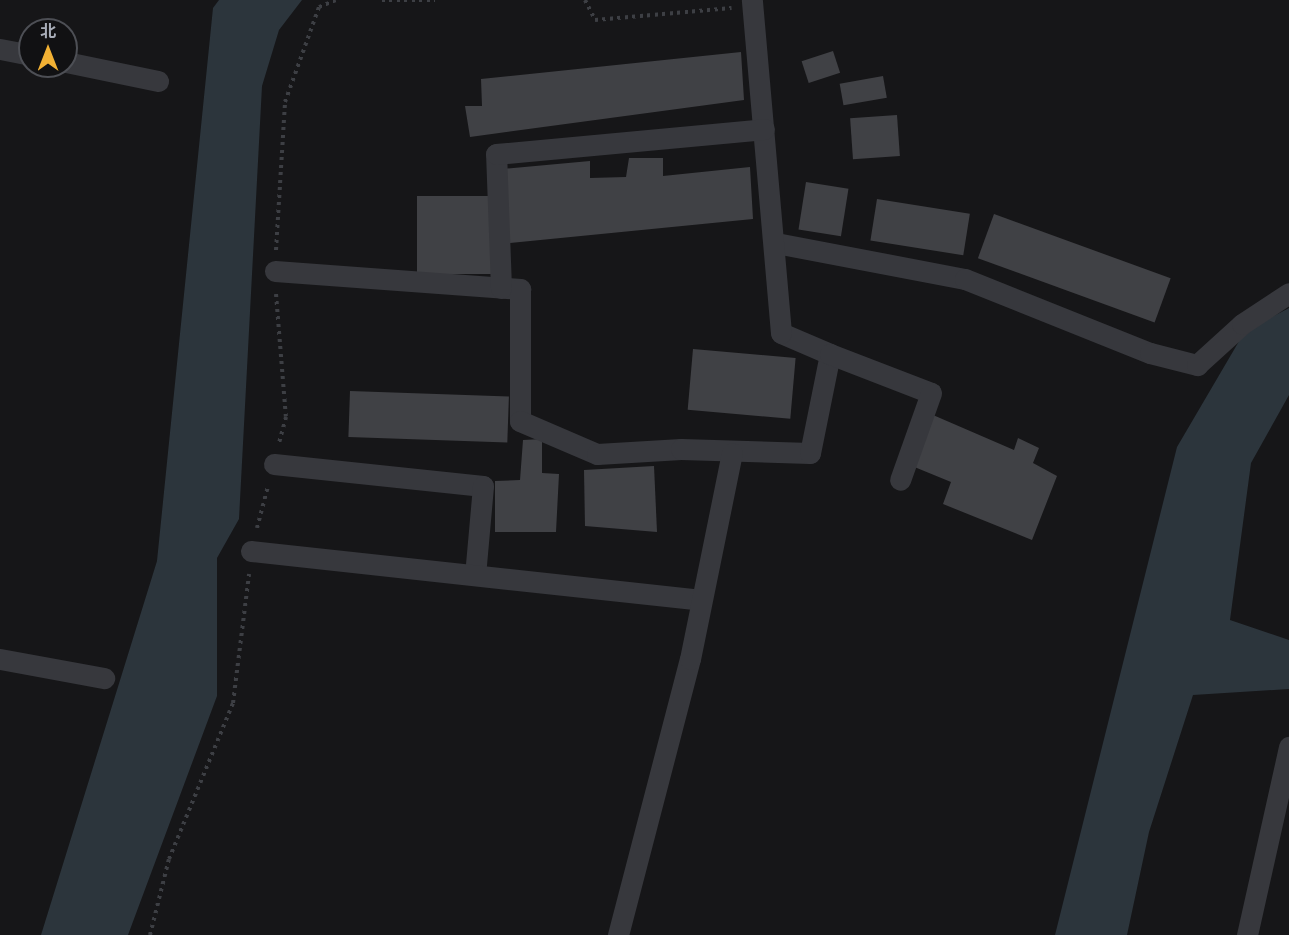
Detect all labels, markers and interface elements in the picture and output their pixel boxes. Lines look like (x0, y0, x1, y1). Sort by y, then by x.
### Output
north arrow (18, 18, 78, 78)
text: 北 (40, 20, 56, 43)

